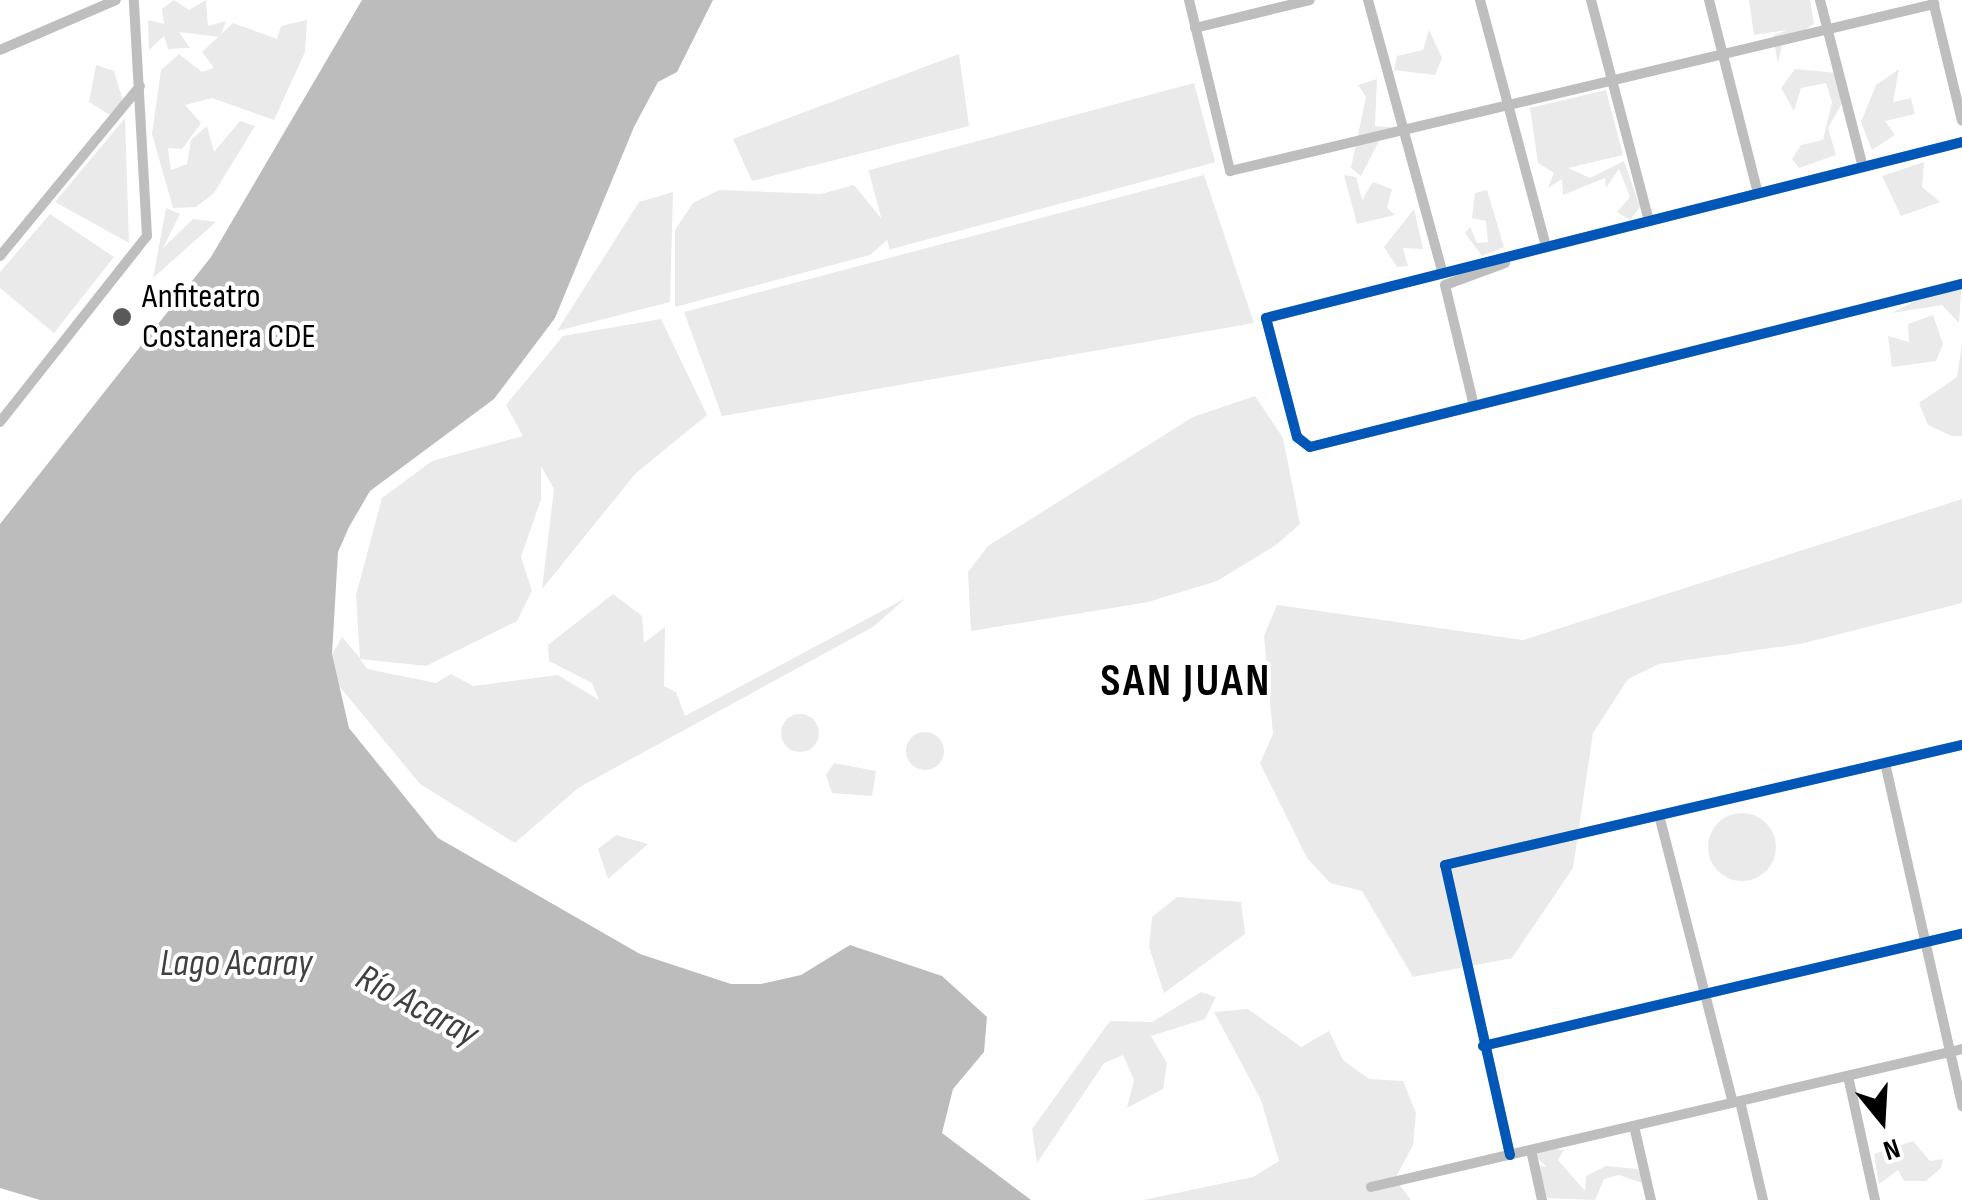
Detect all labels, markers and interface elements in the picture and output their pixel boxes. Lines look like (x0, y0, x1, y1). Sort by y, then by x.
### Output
place label: Anfiteatro Costanera CDE (142, 276, 316, 358)
marker: Anfiteatro Costanera CDE (111, 306, 133, 328)
district label: SAN JUAN (1100, 655, 1272, 709)
water label: Lago Acaray (160, 941, 312, 987)
water label: Río Acaray (348, 955, 486, 1057)
north arrow (1832, 1070, 1932, 1170)
text: N (1879, 1131, 1904, 1167)

